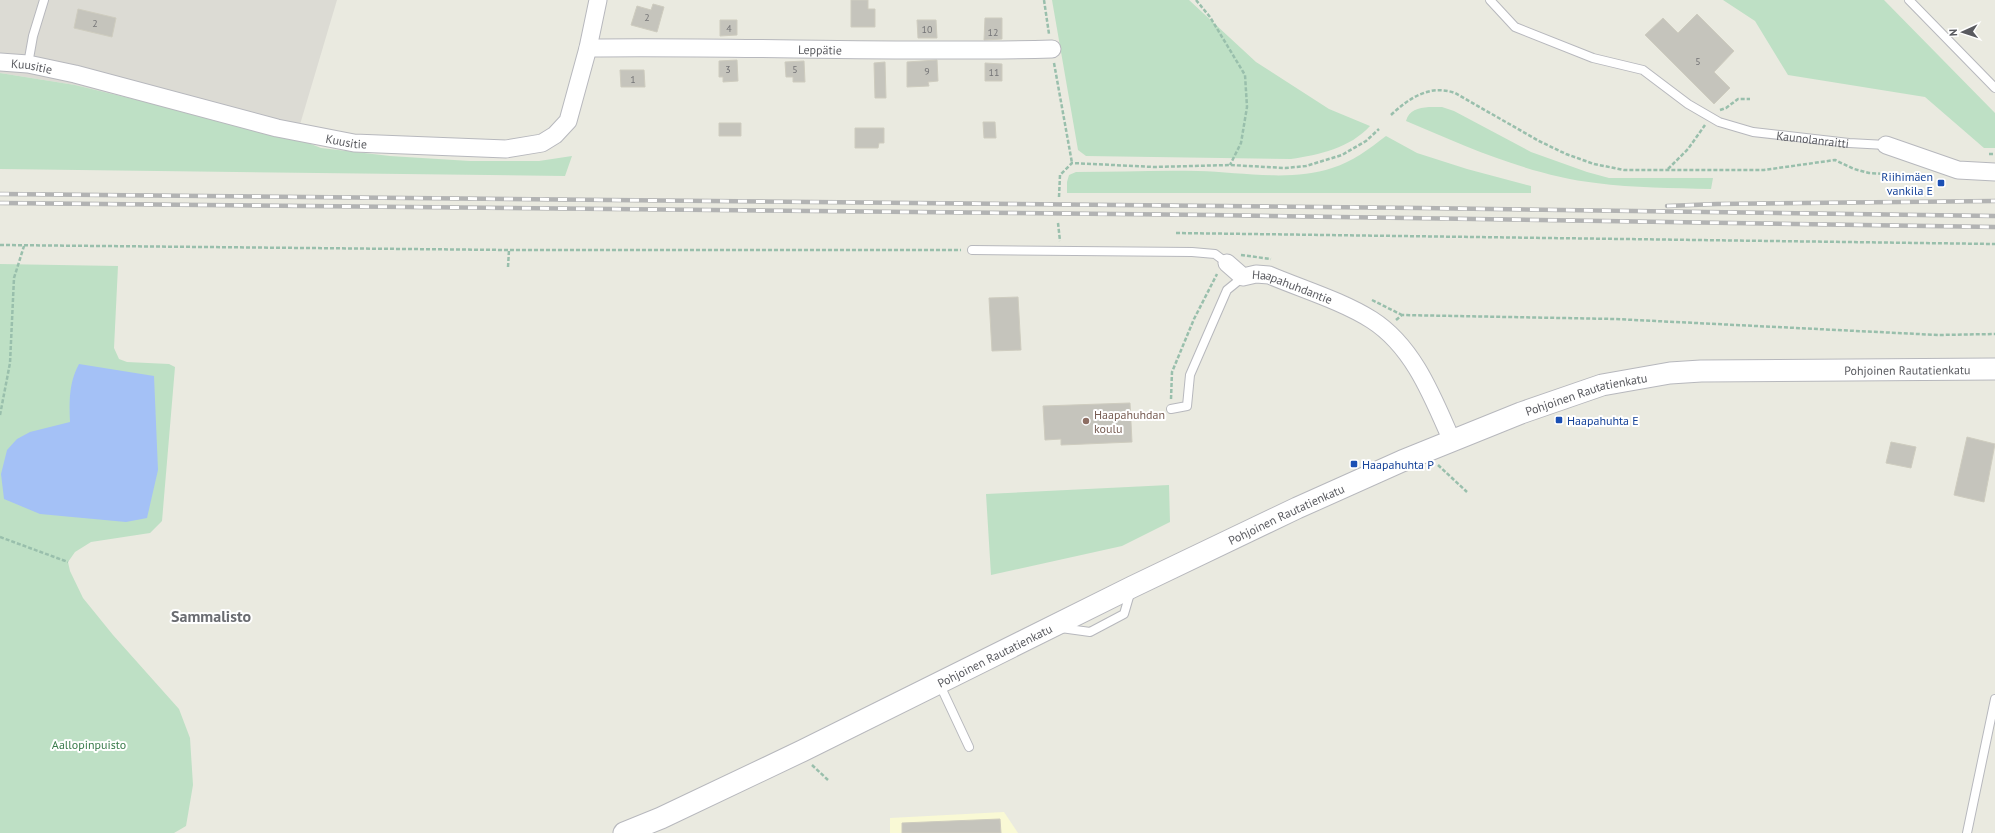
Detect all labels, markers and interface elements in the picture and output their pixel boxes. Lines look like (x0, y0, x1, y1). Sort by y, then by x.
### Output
house number: 2 (644, 11, 650, 24)
north arrow (1943, 12, 1983, 52)
house number: 2 (92, 17, 98, 30)
house number: 4 (726, 22, 732, 35)
house number: 10 (922, 23, 933, 36)
house number: 12 (988, 26, 998, 39)
text: N (1946, 29, 1960, 37)
street label: Leppätie (798, 41, 842, 57)
street label: Kuusitie (11, 55, 54, 76)
house number: 5 (1695, 55, 1701, 68)
house number: 3 (725, 63, 731, 76)
house number: 5 (792, 63, 798, 76)
house number: 9 (924, 65, 930, 78)
house number: 11 (989, 66, 999, 79)
house number: 1 (630, 73, 636, 86)
street label: Kaunolanraitti (1776, 127, 1850, 150)
street label: Kuusitie (325, 130, 367, 151)
place label: Riihimäen vankila E (1881, 169, 1933, 198)
marker: Riihimäen vankila E (1936, 178, 1946, 188)
street label: Haapahuhdantie (1252, 266, 1335, 307)
street label: Pohjoinen Rautatienkatu (1844, 362, 1971, 378)
street label: Pohjoinen Rautatienkatu (1523, 370, 1648, 418)
place label: Haapahuhdan koulu (1094, 407, 1165, 436)
place label: Haapahuhta E (1567, 413, 1639, 428)
marker: Haapahuhta E (1554, 415, 1564, 425)
marker: Haapahuhdan koulu (1081, 416, 1091, 426)
place label: Haapahuhta P (1362, 457, 1434, 472)
marker: Haapahuhta P (1349, 459, 1359, 469)
street label: Pohjoinen Rautatienkatu (1226, 480, 1346, 547)
district label: Sammalisto (171, 606, 251, 626)
street label: Pohjoinen Rautatienkatu (935, 620, 1054, 690)
park label: Aallopinpuisto (52, 737, 126, 752)

